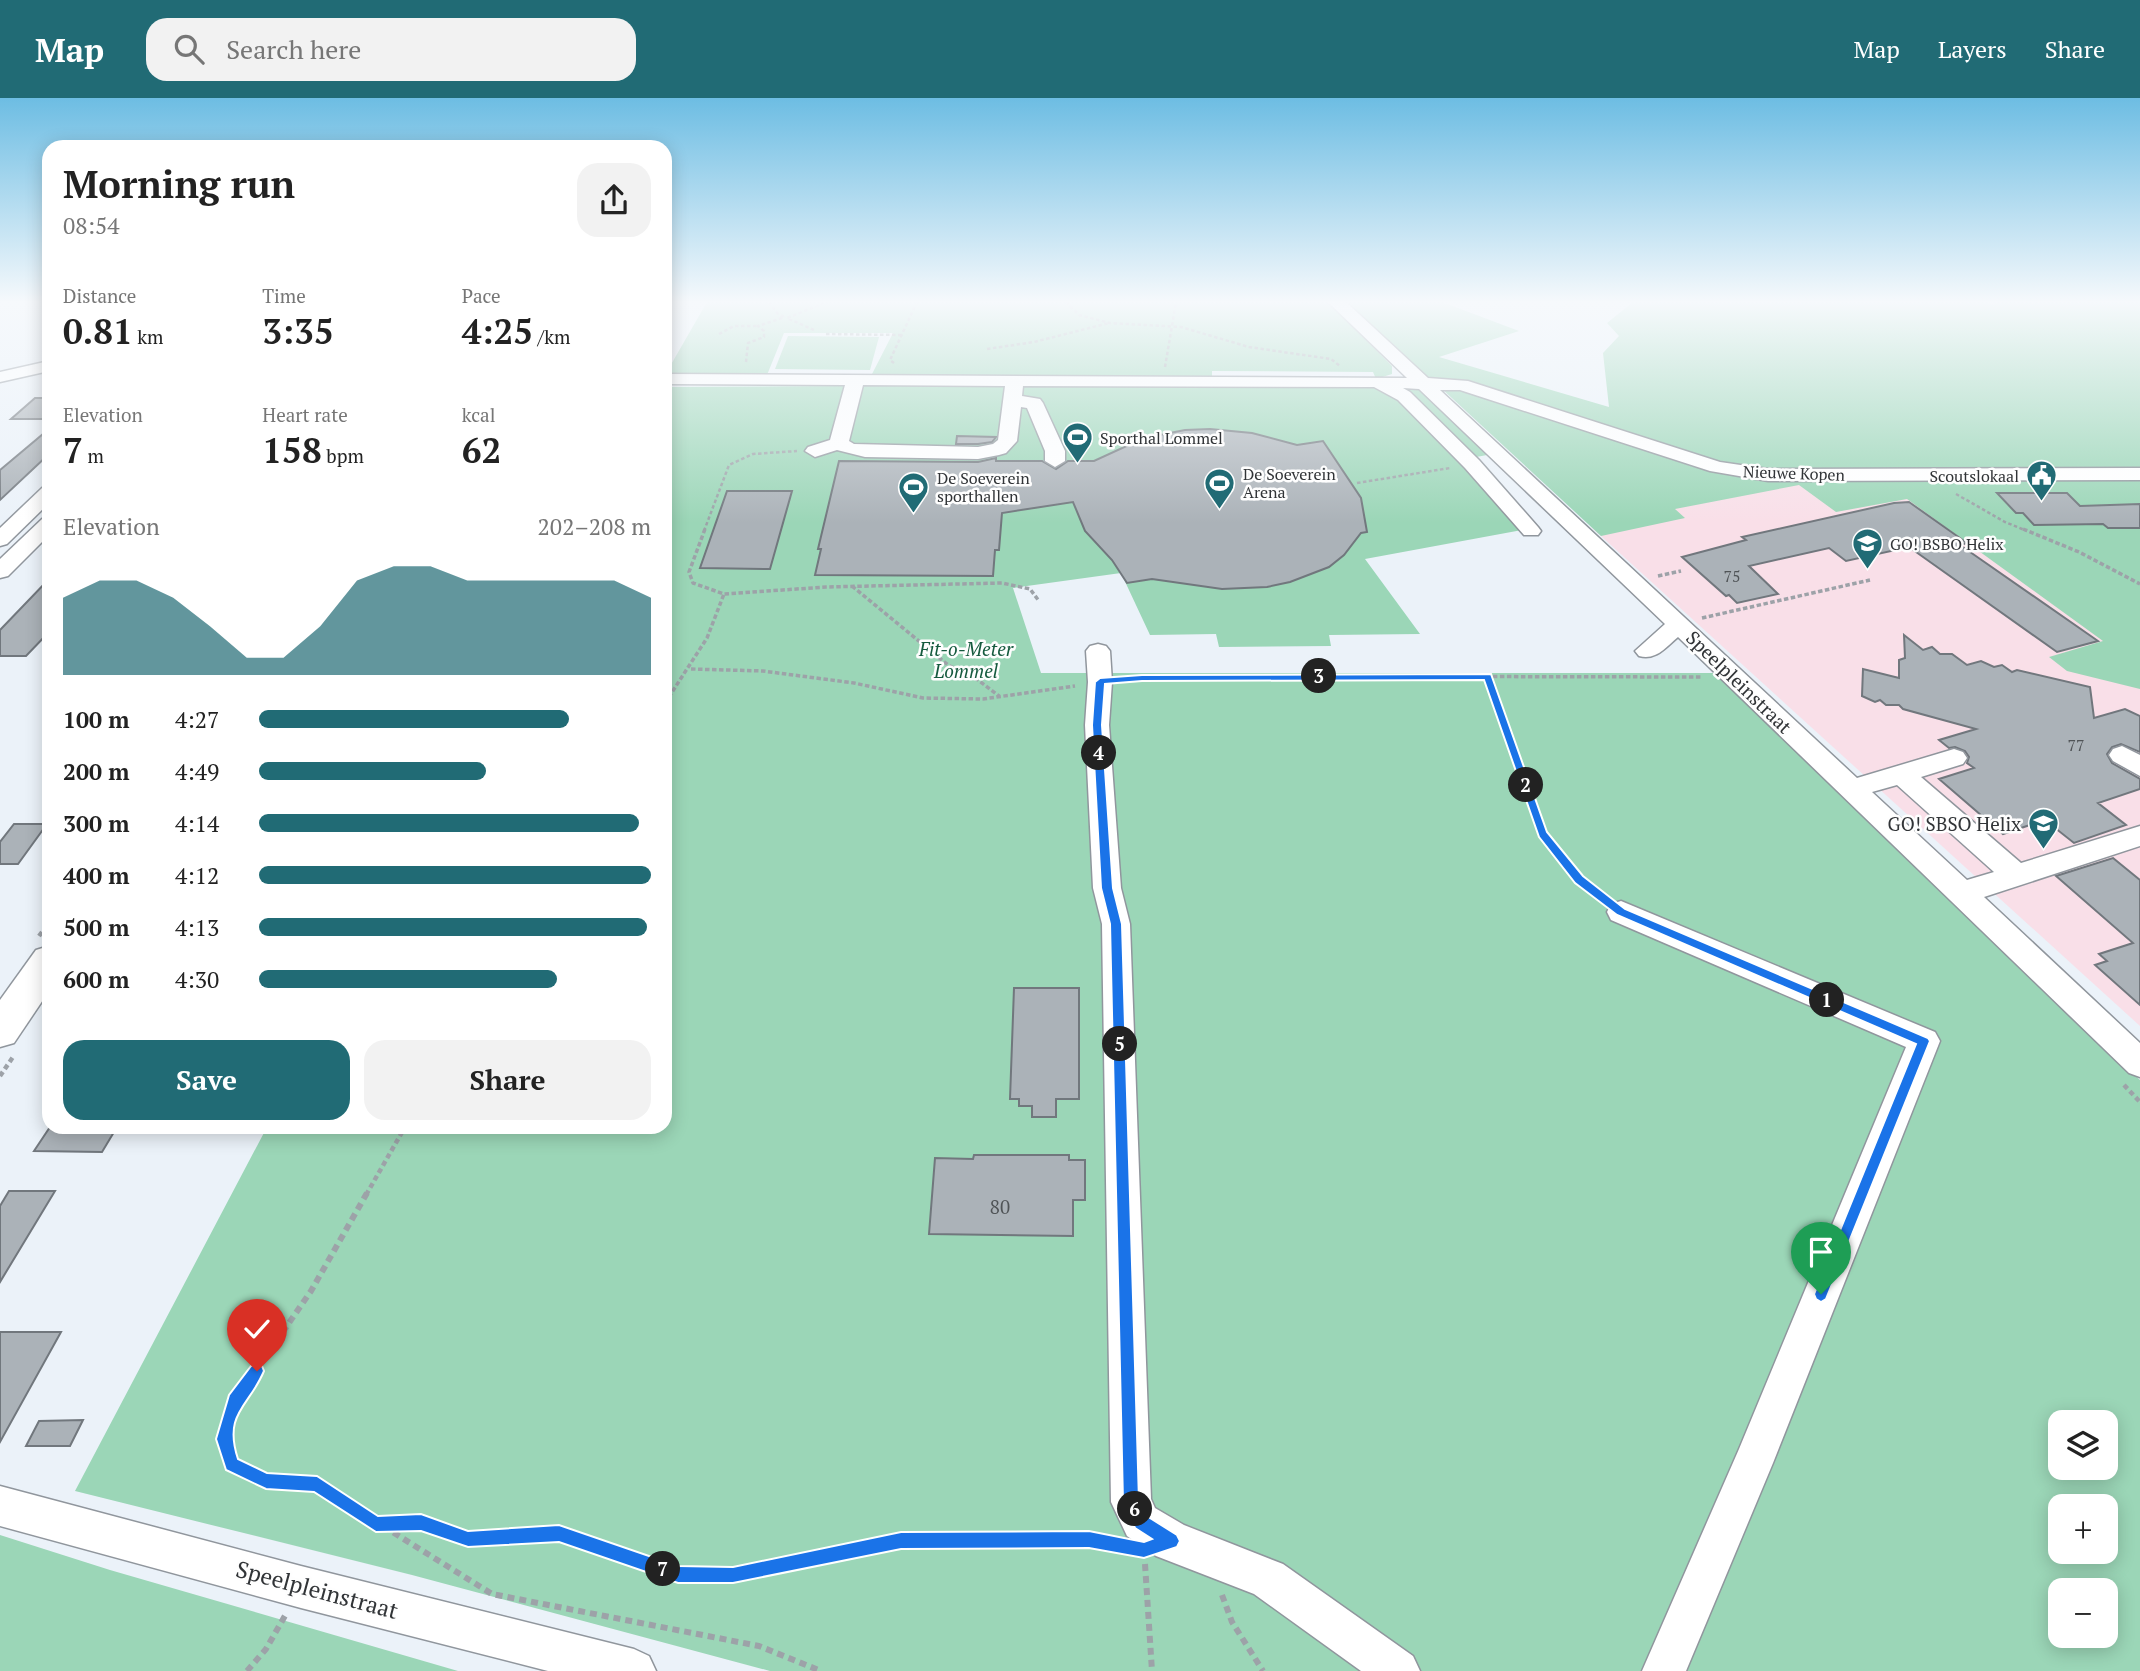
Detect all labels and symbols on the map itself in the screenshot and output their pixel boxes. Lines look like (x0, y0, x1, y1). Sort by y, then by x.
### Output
sports icon: Sporthal Lommel (1060, 421, 1094, 465)
place label: Sporthal Lommel (1100, 427, 1223, 449)
public building icon: Scoutslokaal (2025, 459, 2059, 503)
street label: Nieuwe Kopen (1743, 460, 1846, 486)
place label: De Soeverein Arena (1243, 463, 1336, 503)
place label: Scoutslokaal (1929, 465, 2019, 487)
sports icon: De Soeverein Arena (1203, 466, 1237, 510)
place label: De Soeverein sporthallen (937, 467, 1030, 507)
sports icon: De Soeverein sporthallen (897, 470, 931, 514)
school or university icon: GO! BSBO Helix (1850, 527, 1884, 571)
place label: GO! BSBO Helix (1890, 533, 2004, 555)
house number: 75 (1723, 565, 1741, 587)
street label: Speelpleinstraat (1681, 625, 1798, 738)
park label: Fit-o-Meter Lommel (918, 636, 1014, 683)
pin: 3 (1302, 658, 1336, 694)
house number: 77 (2067, 734, 2085, 756)
pin: 4 (1082, 736, 1116, 770)
pin: 2 (1508, 768, 1544, 802)
school or university icon: GO! SBSO Helix (2027, 807, 2061, 851)
place label: GO! SBSO Helix (1888, 811, 2021, 836)
pin: 1 (1810, 982, 1844, 1018)
pin: 5 (1102, 1026, 1138, 1062)
house number: 80 (990, 1194, 1010, 1219)
pin (1791, 1222, 1851, 1294)
pin (227, 1299, 287, 1371)
pin: 6 (1118, 1492, 1152, 1526)
pin: 7 (646, 1552, 680, 1586)
street label: Speelpleinstraat (233, 1553, 402, 1626)

